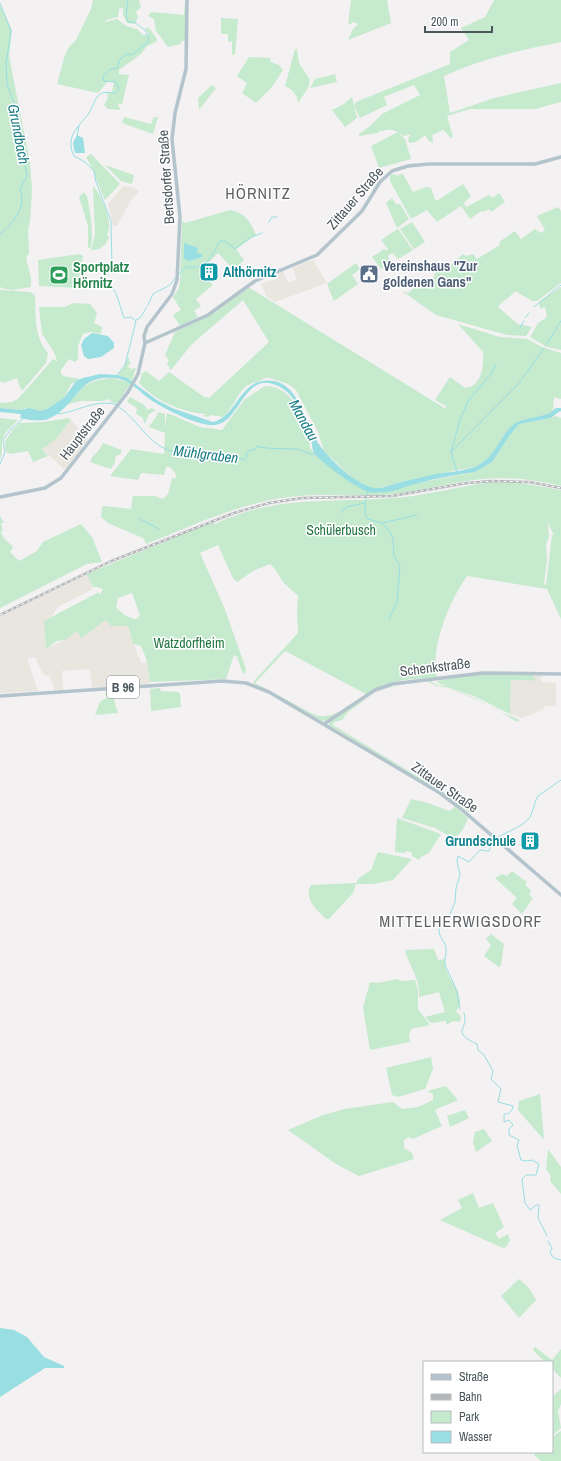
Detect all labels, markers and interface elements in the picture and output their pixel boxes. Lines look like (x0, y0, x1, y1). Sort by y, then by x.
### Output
scale bar (425, 8, 492, 34)
text: 200 m (431, 14, 458, 30)
water label: Grundbach (3, 102, 35, 166)
street label: Bertsdorfer Straße (154, 129, 178, 225)
street label: Zittauer Straße (323, 163, 387, 233)
district label: HÖRNITZ (225, 182, 291, 204)
place label: Vereinshaus "Zur goldenen Gans" (383, 257, 478, 291)
place label: Sportplatz Hörnitz (73, 258, 129, 292)
building icon: Althörnitz (198, 261, 220, 283)
place label: Althörnitz (223, 263, 277, 281)
public building icon: Vereinshaus "Zur goldenen Gans" (358, 263, 380, 285)
sports icon: Sportplatz Hörnitz (48, 264, 70, 286)
water label: Mandau (284, 395, 324, 445)
street label: Hauptstraße (55, 403, 109, 463)
water label: Mühlgraben (172, 440, 240, 468)
park label: Schülerbusch (306, 521, 376, 539)
park label: Watzdorfheim (153, 634, 225, 652)
street label: Schenkstraße (399, 654, 471, 680)
road number: B 96 (107, 676, 139, 698)
street label: Zittauer Straße (408, 757, 482, 817)
building icon: Grundschule (519, 830, 541, 852)
place label: Grundschule (445, 832, 516, 850)
district label: MITTELHERWIGSDORF (379, 910, 543, 932)
legend (423, 1361, 553, 1453)
text: Straße (459, 1369, 489, 1385)
text: Bahn (459, 1389, 482, 1405)
text: Park (459, 1409, 479, 1425)
text: Wasser (459, 1429, 493, 1445)

